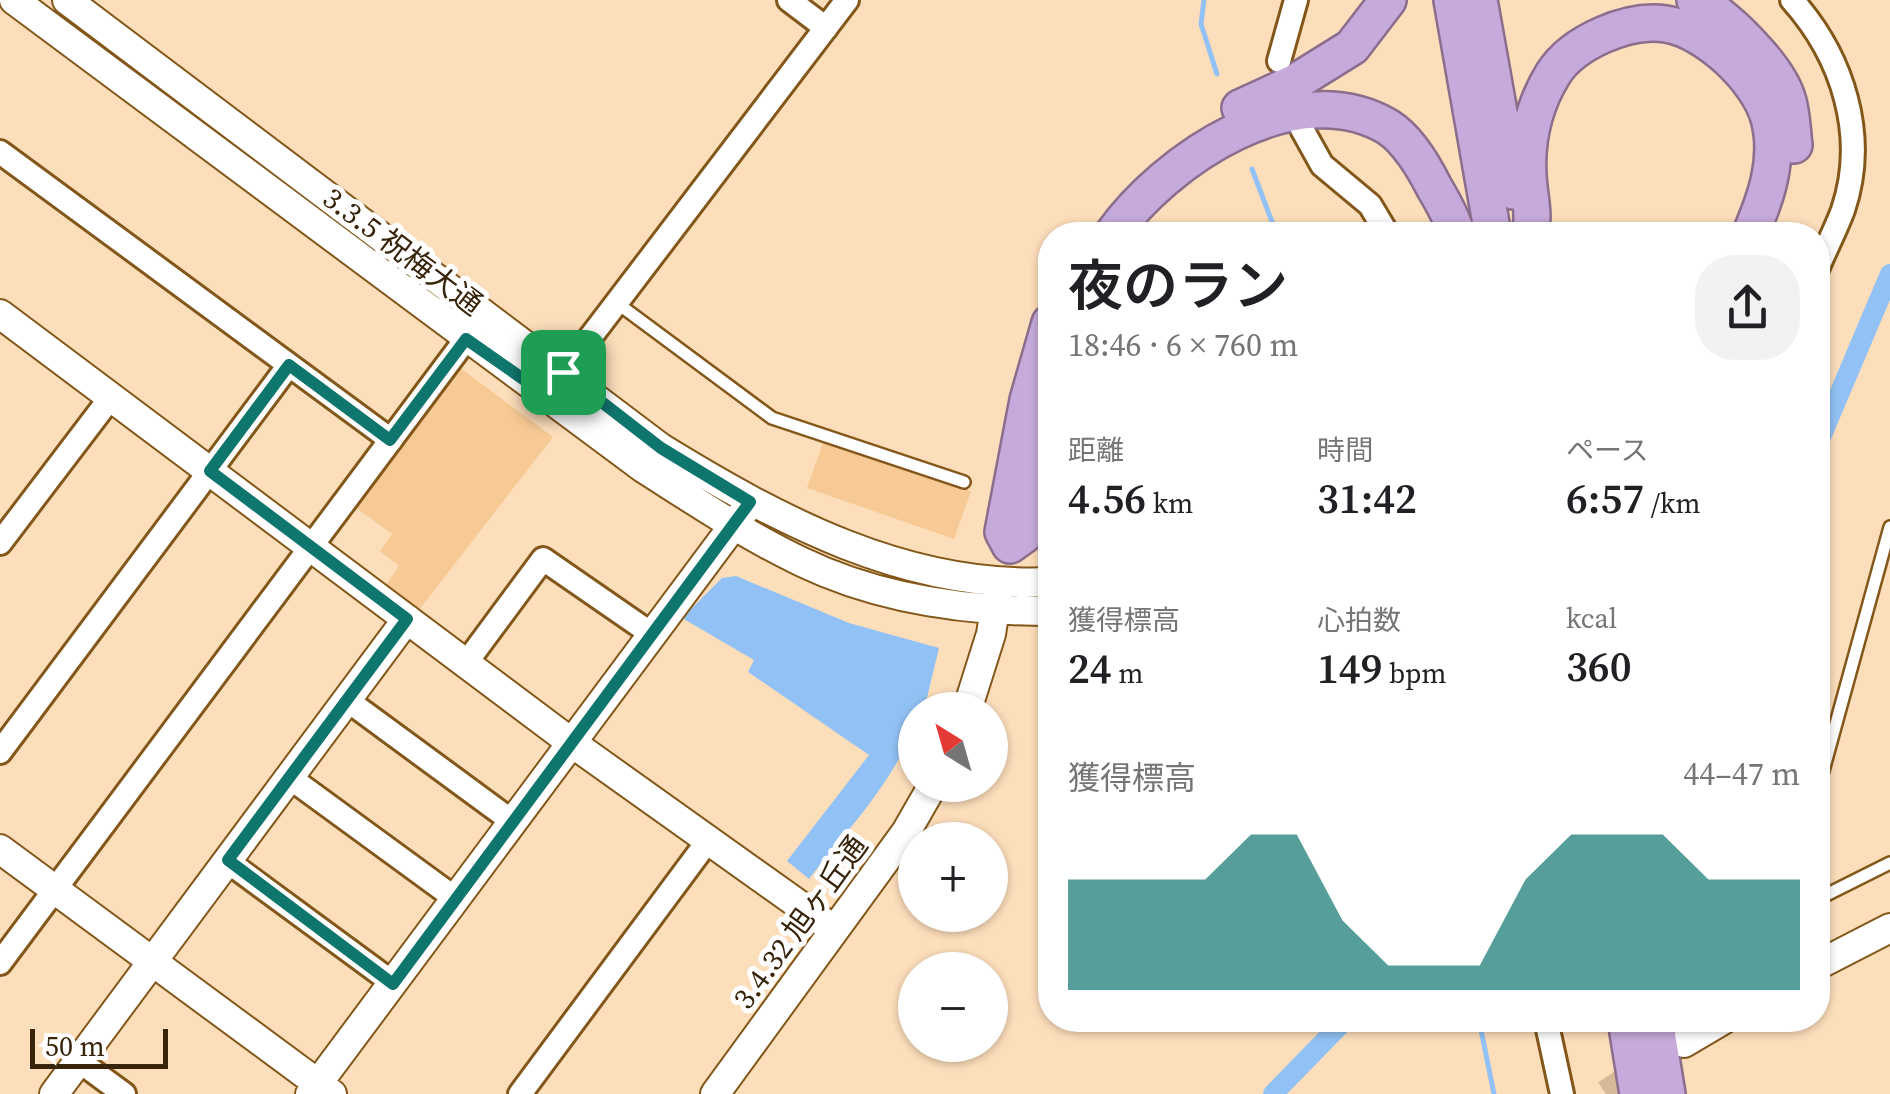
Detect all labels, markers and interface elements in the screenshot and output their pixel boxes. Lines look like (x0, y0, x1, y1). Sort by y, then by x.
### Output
street label: 3.3.5 祝梅大通 (315, 177, 491, 325)
text: 夜のラン (1068, 248, 1288, 323)
button: share (1695, 255, 1800, 360)
text: 18:46 · 6 × 760 m (1068, 323, 1298, 367)
pin (521, 330, 606, 415)
icon: arrive (536, 345, 591, 400)
text: 距離 (1068, 431, 1124, 469)
text: 時間 (1317, 431, 1373, 469)
text: ペース (1566, 431, 1649, 469)
text: 4.56 (1068, 469, 1146, 527)
text: 31:42 (1317, 469, 1417, 527)
text: 6:57 (1566, 469, 1644, 527)
text: km (1146, 484, 1193, 522)
text: /km (1644, 484, 1700, 522)
text: kcal (1566, 599, 1617, 637)
text: 獲得標高 (1068, 601, 1180, 639)
text: 心拍数 (1317, 601, 1401, 639)
text: 360 (1566, 637, 1632, 695)
text: 24 (1068, 639, 1112, 697)
text: 149 (1317, 639, 1383, 697)
text: m (1112, 654, 1143, 692)
text: bpm (1383, 654, 1446, 692)
north arrow (898, 692, 1008, 802)
map controls (898, 692, 1008, 1062)
text: 44–47 m (1683, 752, 1800, 796)
text: 獲得標高 (1068, 756, 1196, 800)
button: + (898, 822, 1008, 932)
street label: 3.4.32 旭ヶ丘通 (723, 827, 877, 1017)
button: − (898, 952, 1008, 1062)
scale bar (30, 1024, 168, 1068)
text: 50 m (45, 1027, 105, 1065)

